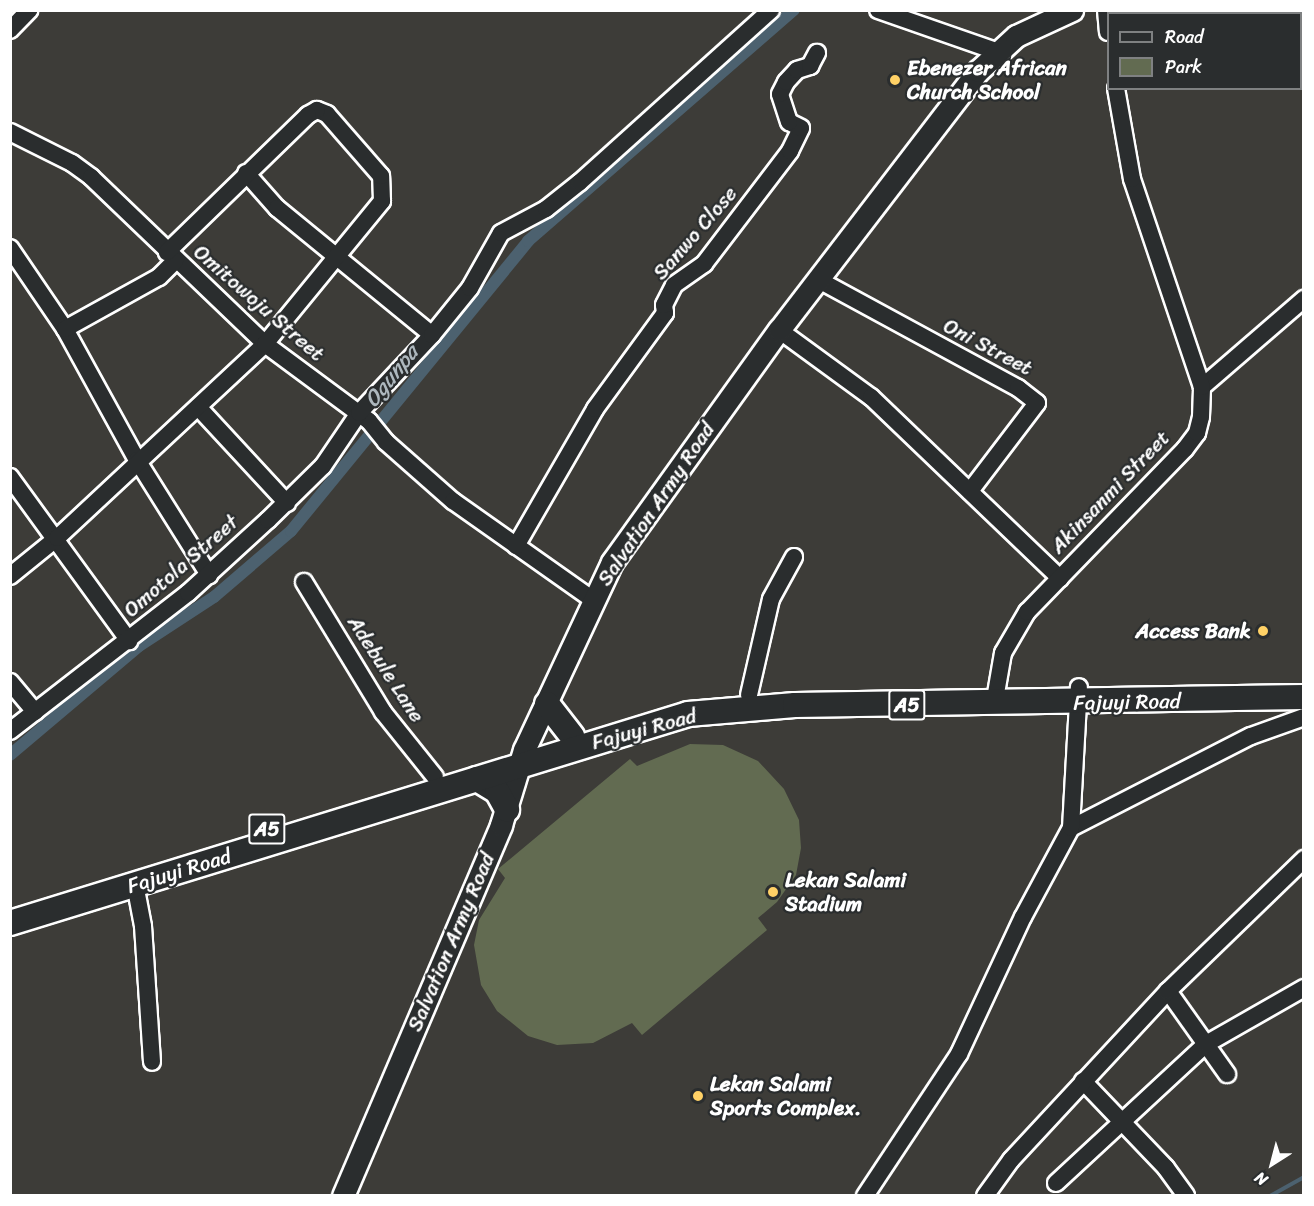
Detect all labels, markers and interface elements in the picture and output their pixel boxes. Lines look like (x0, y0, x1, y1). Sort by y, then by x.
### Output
legend (1107, 12, 1302, 90)
text: Road (1165, 21, 1204, 53)
text: Park (1165, 51, 1202, 83)
place label: Ebenezer African Church School (907, 55, 1067, 105)
marker: Ebenezer African Church School (888, 73, 902, 87)
street label: Sanwo Close (647, 181, 743, 285)
street label: Omitowoju Street (189, 239, 329, 367)
street label: Oni Street (939, 313, 1037, 381)
water label: Ogunpa (358, 340, 424, 412)
street label: Salvation Army Road (592, 418, 720, 590)
street label: Akinsanmi Street (1045, 425, 1175, 559)
street label: Omotola Street (119, 509, 243, 623)
street label: Adebule Lane (342, 611, 430, 727)
place label: Access Bank (1135, 618, 1251, 644)
marker: Access Bank (1256, 624, 1270, 638)
road number: A5 (888, 688, 926, 722)
street label: Fajuyi Road (1073, 688, 1181, 716)
street label: Fajuyi Road (589, 703, 699, 755)
road number: A5 (248, 812, 286, 846)
street label: Fajuyi Road (124, 843, 234, 899)
street label: Salvation Army Road (402, 849, 500, 1035)
place label: Lekan Salami Stadium (785, 867, 906, 917)
marker: Lekan Salami Stadium (766, 885, 780, 899)
place label: Lekan Salami Sports Complex. (710, 1071, 862, 1121)
marker: Lekan Salami Sports Complex. (691, 1089, 705, 1103)
north arrow (1242, 1134, 1302, 1194)
text: N (1248, 1164, 1274, 1194)

